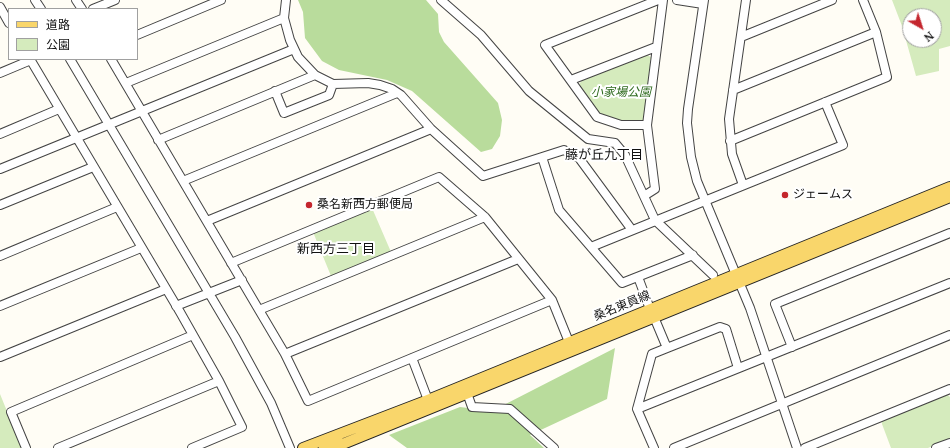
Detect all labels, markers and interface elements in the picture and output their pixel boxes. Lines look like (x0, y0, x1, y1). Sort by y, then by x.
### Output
legend (8, 8, 138, 60)
north arrow (902, 8, 942, 48)
text: 道路 (46, 16, 70, 33)
text: N (921, 28, 937, 45)
text: 公園 (46, 36, 70, 53)
park label: 小家場公園 (591, 86, 651, 100)
district label: 藤が丘九丁目 (565, 147, 643, 163)
place label: ジェームス (793, 188, 853, 202)
marker: ジェームス (780, 190, 790, 200)
place label: 桑名新西方郵便局 (317, 198, 413, 212)
marker: 桑名新西方郵便局 (304, 200, 314, 210)
district label: 新西方三丁目 (297, 241, 375, 257)
street label: 桑名東員線 (591, 288, 653, 324)

